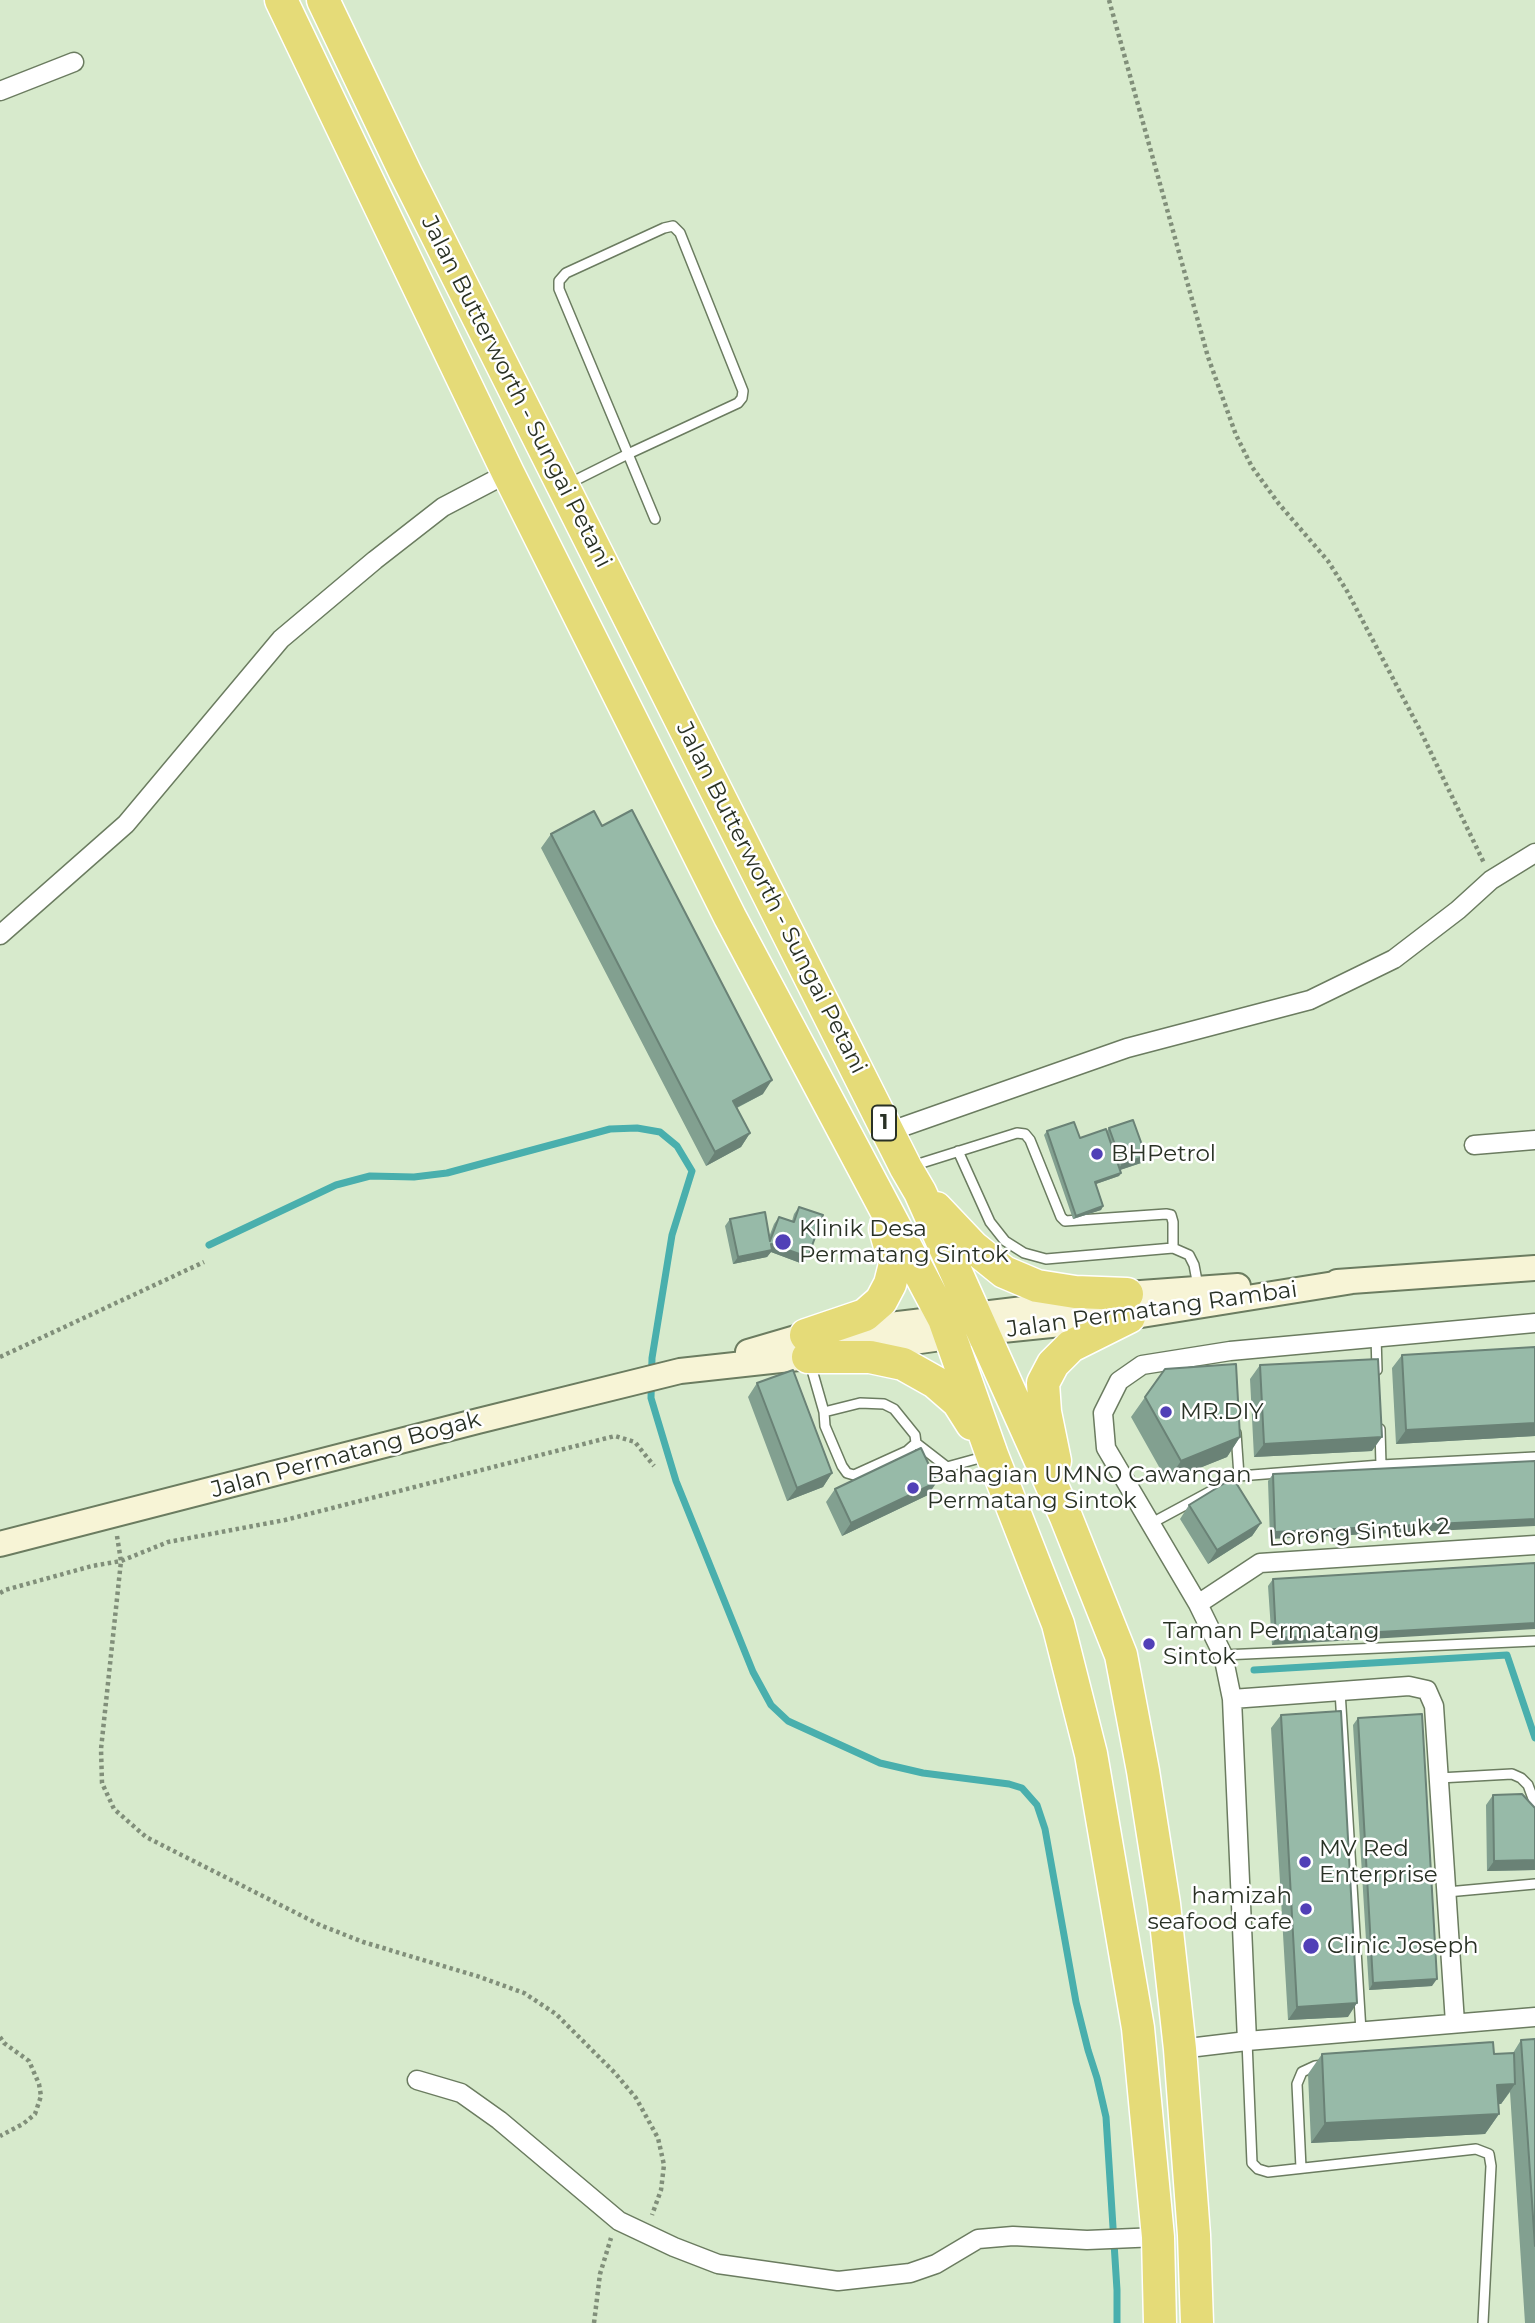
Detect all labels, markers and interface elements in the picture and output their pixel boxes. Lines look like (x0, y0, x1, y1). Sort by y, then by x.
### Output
street label: Jalan Butterworth - Sungai Petani (415, 211, 617, 573)
street label: Jalan Butterworth - Sungai Petani (670, 717, 872, 1079)
road number: 1 (872, 1106, 896, 1140)
place label: BHPetrol (1111, 1140, 1216, 1168)
marker: BHPetrol (1089, 1146, 1105, 1162)
place label: Klinik Desa Permatang Sintok (799, 1215, 1009, 1269)
marker: Klinik Desa Permatang Sintok (773, 1232, 793, 1252)
street label: Jalan Permatang Rambai (1005, 1276, 1299, 1344)
place label: MR.DIY (1180, 1398, 1264, 1426)
marker: MR.DIY (1158, 1404, 1174, 1420)
street label: Jalan Permatang Bogak (208, 1406, 484, 1504)
place label: Bahagian UMNO Cawangan Permatang Sintok (927, 1461, 1252, 1515)
marker: Bahagian UMNO Cawangan Permatang Sintok (905, 1480, 921, 1496)
street label: Lorong Sintuk 2 (1267, 1513, 1451, 1553)
place label: Taman Permatang Sintok (1163, 1617, 1380, 1671)
marker: Taman Permatang Sintok (1141, 1636, 1157, 1652)
place label: MV Red Enterprise (1319, 1835, 1438, 1889)
marker: MV Red Enterprise (1297, 1854, 1313, 1870)
place label: hamizah seafood cafe (1148, 1882, 1292, 1936)
marker: hamizah seafood cafe (1298, 1901, 1314, 1917)
place label: Clinic Joseph (1327, 1932, 1479, 1960)
marker: Clinic Joseph (1301, 1936, 1321, 1956)

